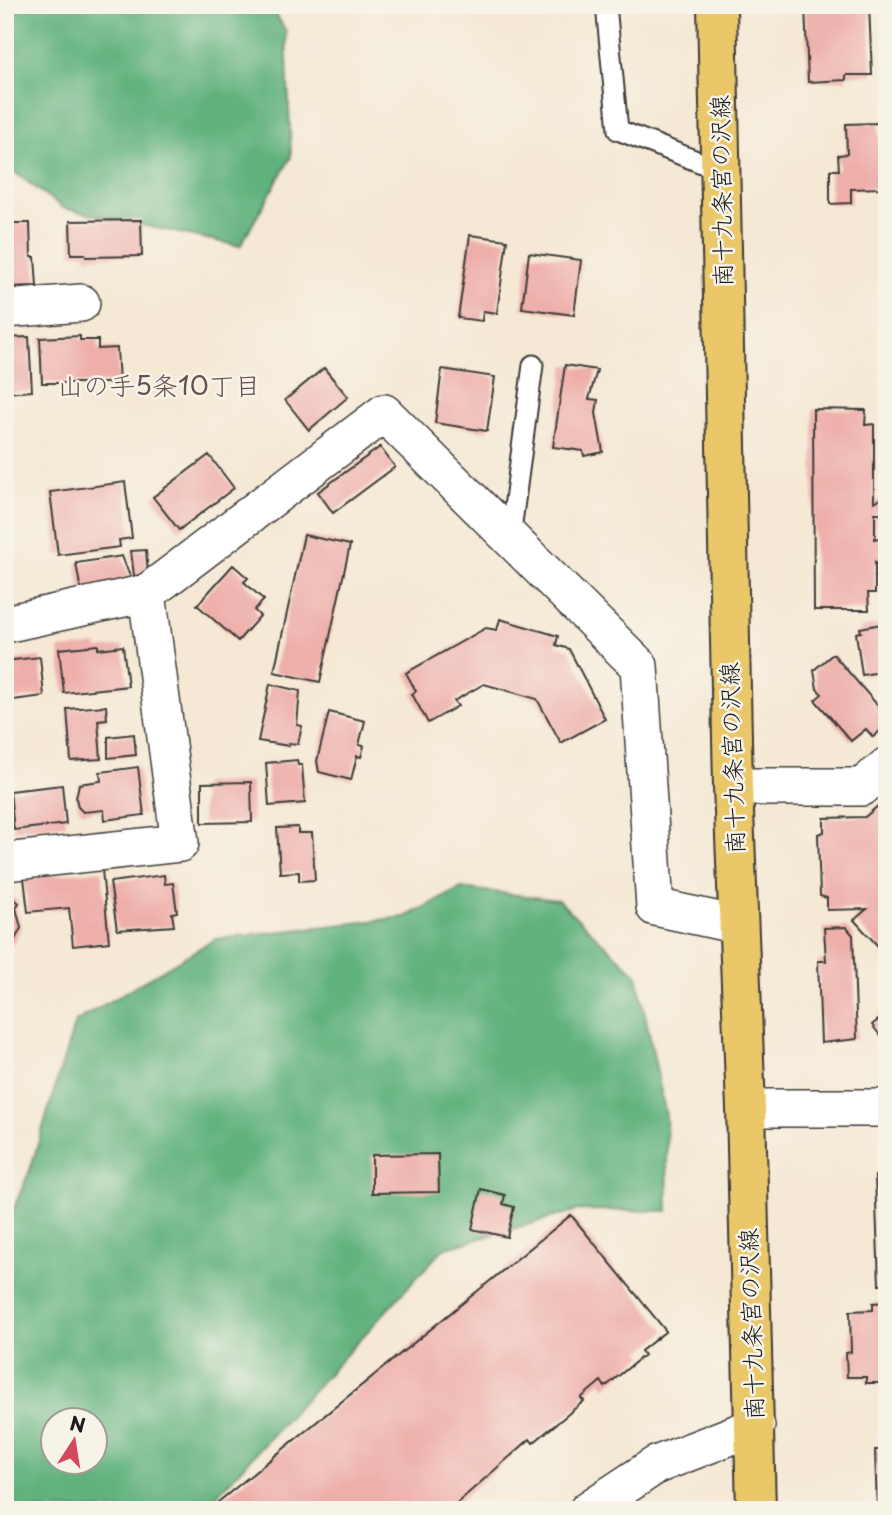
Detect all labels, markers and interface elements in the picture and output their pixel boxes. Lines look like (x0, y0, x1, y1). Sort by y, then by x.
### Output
street label: 南十九条宮の沢線 (700, 95, 740, 287)
district label: 山の手5条10丁目 (57, 365, 261, 404)
street label: 南十九条宮の沢線 (710, 662, 752, 855)
street label: 南十九条宮の沢線 (729, 1228, 771, 1421)
north arrow (38, 1406, 108, 1476)
text: N (67, 1408, 88, 1439)

